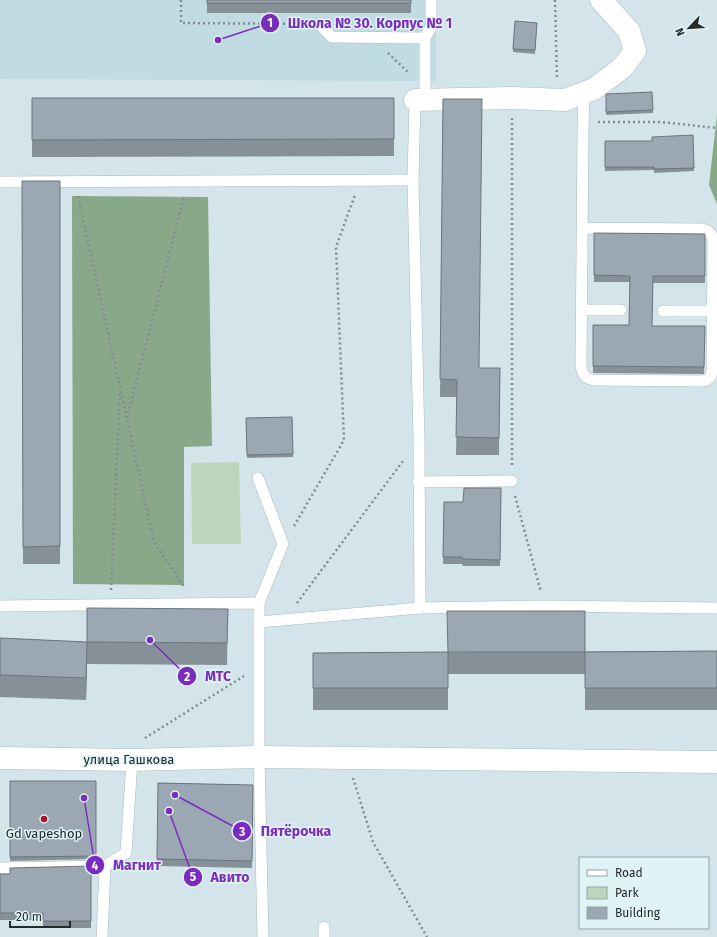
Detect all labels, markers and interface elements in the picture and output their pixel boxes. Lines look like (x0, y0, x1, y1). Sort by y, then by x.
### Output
north arrow (669, 8, 709, 48)
callout: Школа № 30. Корпус № 1 (260, 10, 461, 36)
text: Школа № 30. Корпус № 1 (288, 15, 452, 32)
text: 1 (267, 16, 273, 30)
text: N (673, 26, 688, 38)
callout: МТС (177, 663, 239, 689)
text: МТС (205, 668, 231, 685)
text: 2 (184, 670, 190, 684)
street label: улица Гашкова (84, 752, 174, 767)
marker: Gd vapeshop (39, 814, 49, 824)
callout: Пятёрочка (232, 818, 339, 844)
text: Пятёрочка (261, 823, 332, 840)
text: 3 (238, 825, 245, 839)
place label: Gd vapeshop (6, 826, 82, 841)
callout: Магнит (85, 852, 169, 878)
text: Магнит (113, 857, 161, 874)
legend (579, 857, 709, 929)
text: 4 (92, 859, 99, 873)
callout: Авито (183, 864, 258, 890)
text: Road (615, 866, 643, 880)
text: Авито (210, 869, 249, 886)
text: 5 (190, 870, 197, 884)
text: Park (615, 886, 639, 900)
scale bar (10, 903, 70, 929)
text: Building (615, 906, 661, 920)
text: 20 m (16, 910, 42, 924)

